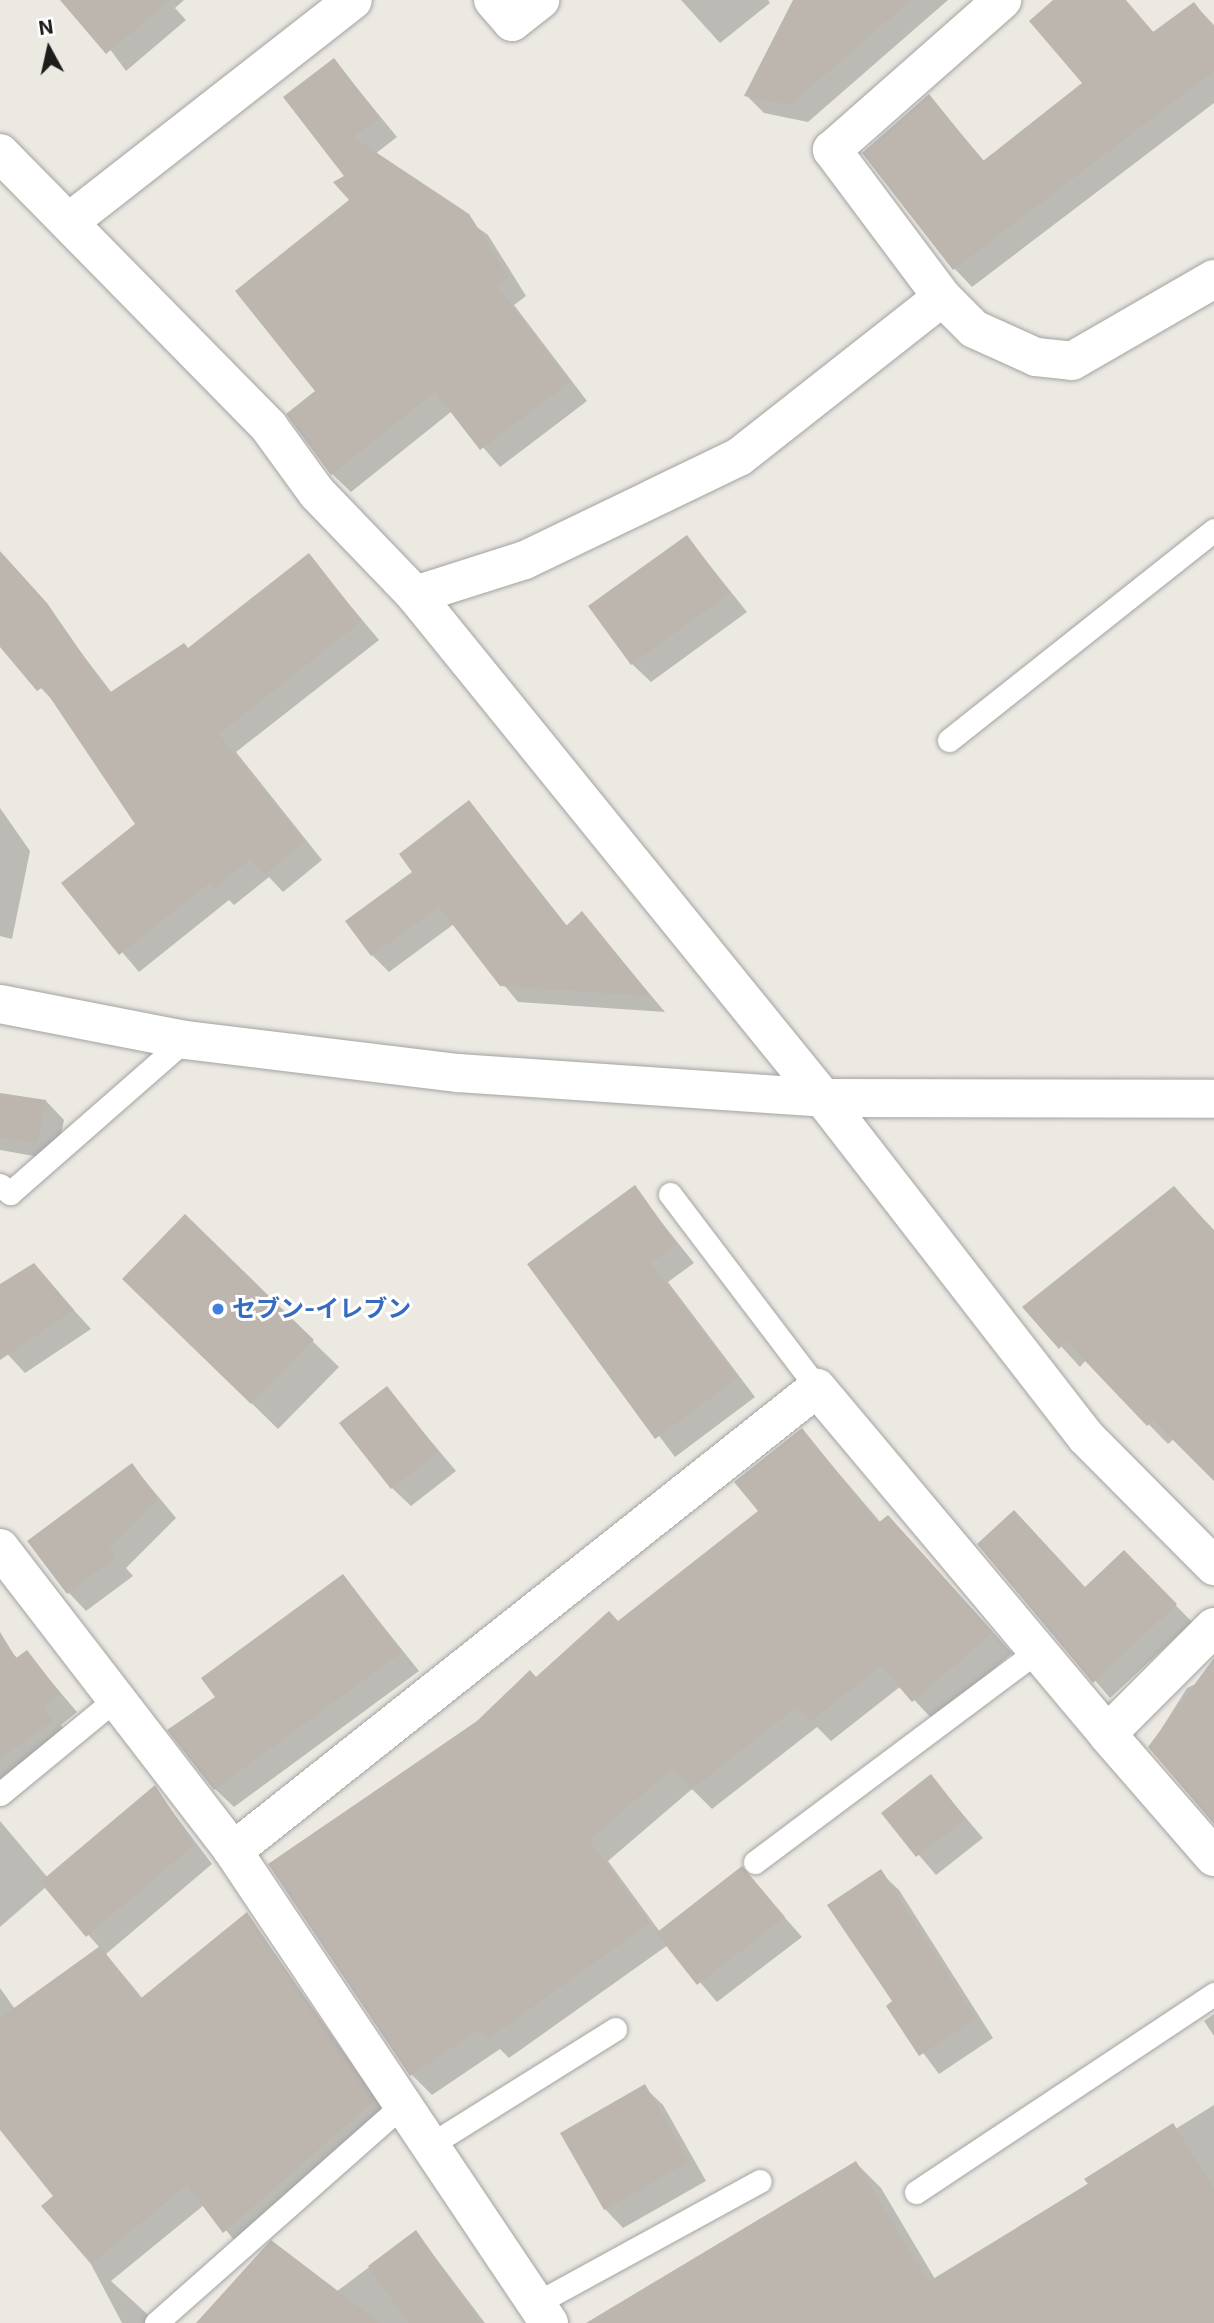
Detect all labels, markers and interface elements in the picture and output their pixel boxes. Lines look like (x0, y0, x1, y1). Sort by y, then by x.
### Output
north arrow (14, 14, 84, 84)
text: N (37, 15, 55, 40)
place label: セブン-イレブン (232, 1295, 411, 1323)
marker: セブン-イレブン (210, 1301, 226, 1317)

